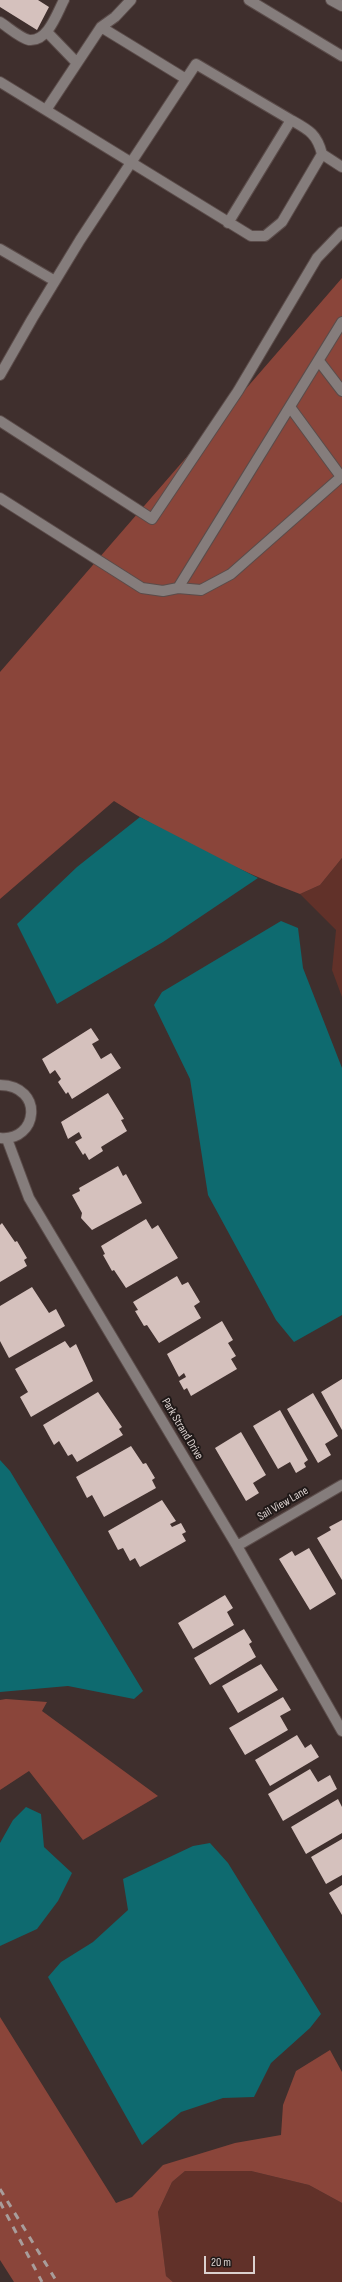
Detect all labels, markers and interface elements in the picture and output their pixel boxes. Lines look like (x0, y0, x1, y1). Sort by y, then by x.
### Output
street label: Park Strand Drive (158, 1396, 206, 1462)
street label: Sail View Lane (255, 1484, 311, 1524)
scale bar (206, 2248, 257, 2274)
text: 20 m (211, 2255, 231, 2270)

